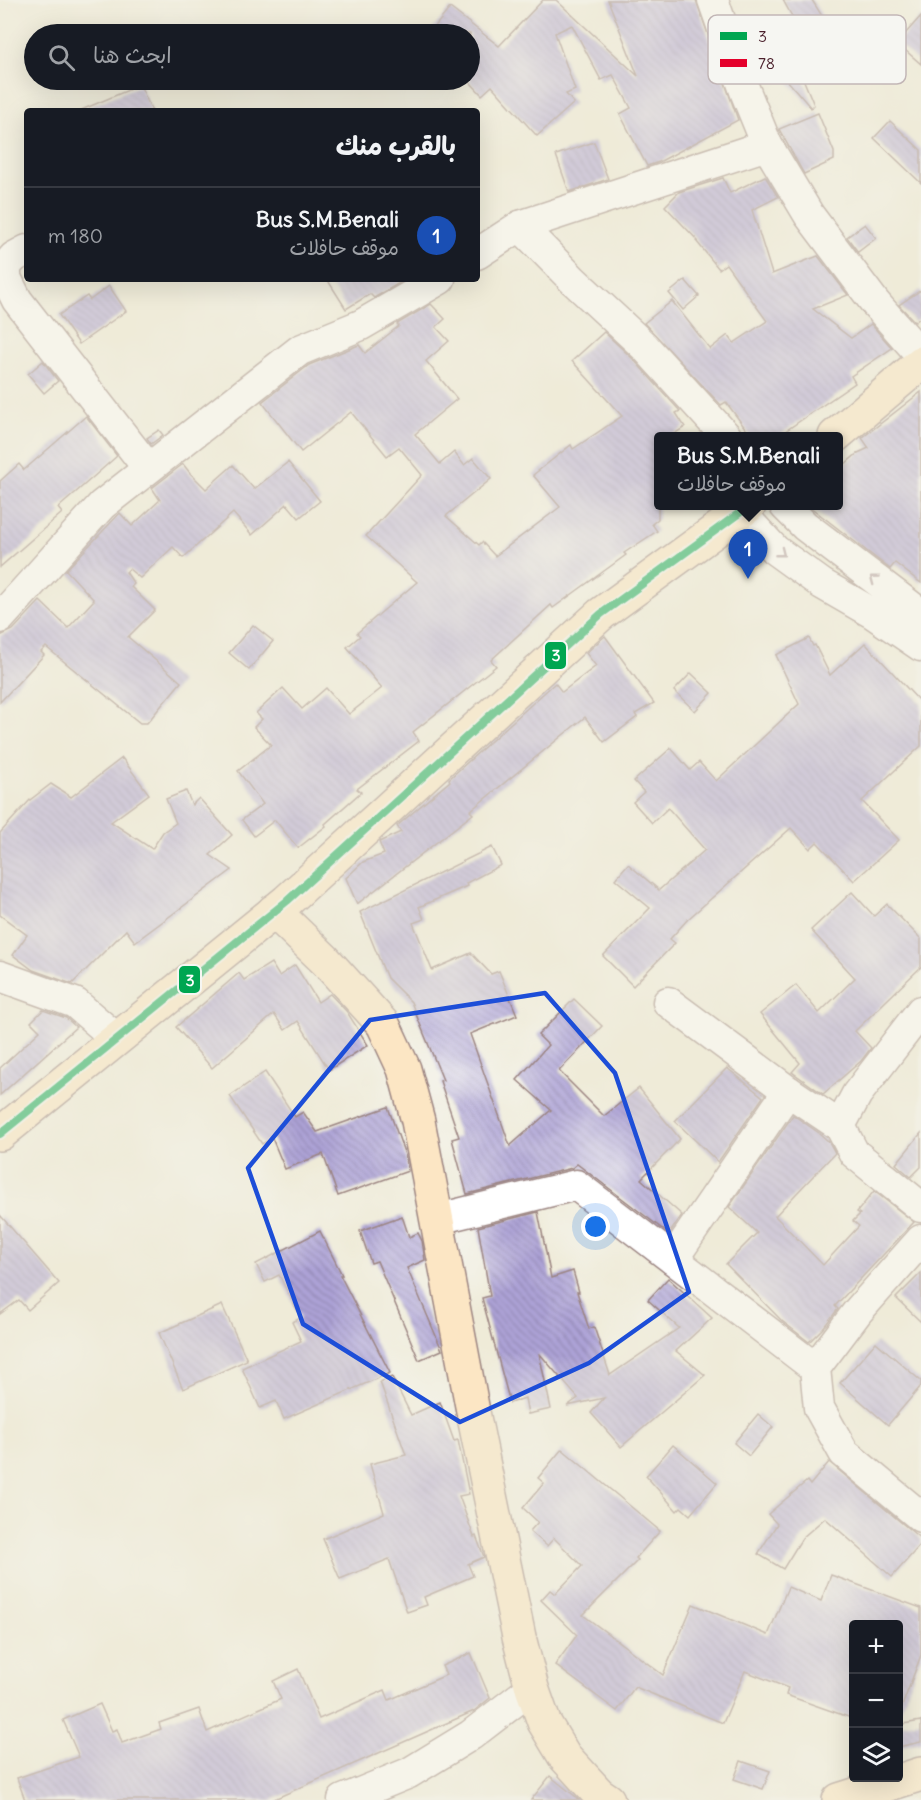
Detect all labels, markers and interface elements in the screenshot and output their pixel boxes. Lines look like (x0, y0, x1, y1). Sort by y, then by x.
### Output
legend (708, 15, 906, 84)
search box (24, 24, 480, 90)
text: 3 (758, 26, 767, 46)
icon: search (45, 41, 78, 74)
text: ابحث هنا (93, 41, 172, 69)
text: 78 (758, 53, 775, 73)
text: بالقرب منك (336, 129, 456, 162)
text: Bus S.M.Benali (256, 205, 399, 233)
text: 180 m (48, 223, 103, 248)
text: 1 (433, 223, 440, 248)
text: موقف حافلات (289, 235, 399, 260)
popup (654, 432, 843, 510)
text: Bus S.M.Benali (677, 441, 820, 469)
text: موقف حافلات (677, 471, 786, 496)
pin: 1 (728, 530, 768, 579)
one-way arrow (774, 546, 785, 557)
one-way arrow (869, 576, 880, 587)
line badge: 3 (544, 641, 567, 670)
text: 3 (551, 645, 561, 665)
line badge: 3 (178, 965, 201, 994)
text: 3 (185, 970, 195, 990)
your location (581, 1212, 610, 1241)
map controls (849, 1620, 903, 1782)
button: + (849, 1620, 903, 1674)
button: − (849, 1674, 903, 1728)
button: layers (849, 1728, 903, 1782)

